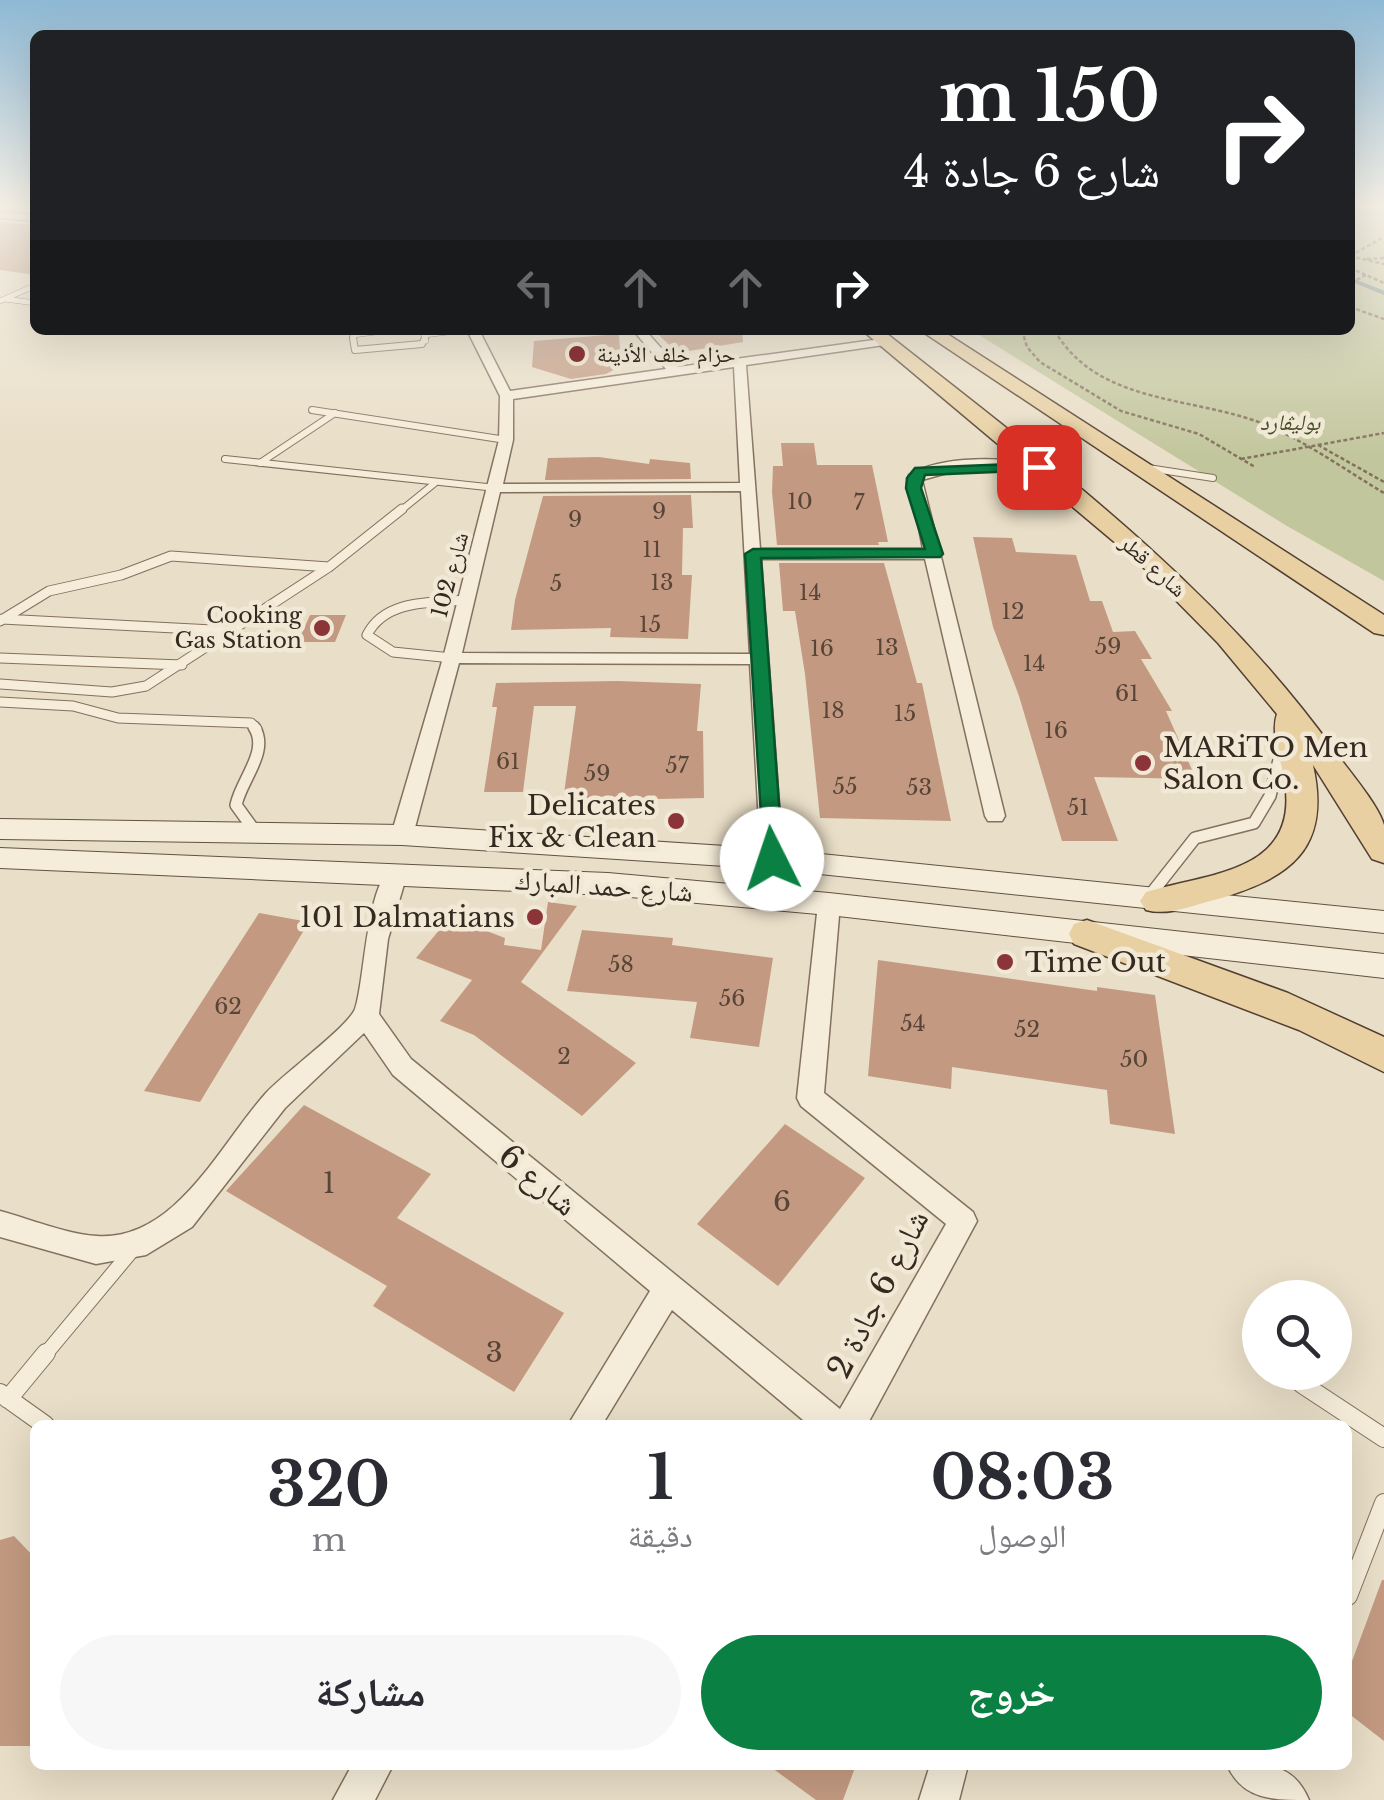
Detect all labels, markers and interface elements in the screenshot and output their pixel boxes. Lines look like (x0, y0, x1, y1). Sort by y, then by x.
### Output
text: 150 m (939, 53, 1160, 140)
icon: right (1195, 70, 1325, 200)
text: شارع 6 جادة 4 (903, 143, 1160, 199)
icon: left (508, 260, 563, 315)
icon: ahead (613, 260, 668, 315)
icon: ahead (718, 260, 773, 315)
icon: right (823, 260, 878, 315)
place label: حزام خلف الأذينة (597, 341, 736, 369)
marker: حزام خلف الأذينة (566, 343, 588, 365)
park label: بوليڤارد (1260, 409, 1321, 436)
pin (997, 425, 1082, 510)
icon: arrive (1012, 440, 1067, 495)
house number: 10 (787, 488, 813, 515)
house number: 7 (853, 489, 865, 516)
house number: 9 (652, 498, 666, 525)
house number: 9 (568, 506, 582, 533)
street label: شارع قطر (1113, 528, 1192, 603)
street label: شارع 102 (426, 529, 474, 621)
house number: 11 (642, 536, 662, 563)
house number: 13 (650, 569, 674, 596)
house number: 5 (550, 570, 562, 597)
house number: 14 (799, 579, 821, 606)
house number: 12 (1001, 598, 1025, 625)
place label: Cooking Gas Station (174, 602, 303, 654)
house number: 15 (639, 611, 661, 638)
marker: Cooking Gas Station (311, 617, 333, 639)
house number: 59 (1095, 633, 1121, 660)
house number: 13 (875, 634, 899, 661)
house number: 16 (810, 635, 834, 662)
house number: 14 (1023, 650, 1045, 677)
house number: 61 (1115, 680, 1139, 707)
house number: 18 (821, 697, 845, 724)
house number: 15 (894, 700, 916, 727)
house number: 16 (1044, 717, 1068, 744)
place label: MARiTO Men Salon Co. (1163, 730, 1368, 797)
house number: 61 (496, 748, 520, 775)
house number: 57 (665, 752, 690, 779)
marker: MARiTO Men Salon Co. (1132, 752, 1154, 774)
house number: 59 (584, 760, 610, 787)
house number: 55 (833, 773, 858, 800)
house number: 53 (906, 774, 932, 801)
place label: Delicates Fix & Clean (488, 788, 656, 855)
house number: 51 (1067, 794, 1089, 821)
position arrow (720, 807, 824, 911)
marker: Delicates Fix & Clean (665, 810, 687, 832)
street label: شارع حمد المبارك (514, 862, 694, 910)
place label: 101 Dalmatians (300, 900, 515, 935)
marker: 101 Dalmatians (524, 906, 546, 928)
place label: Time Out (1025, 945, 1167, 980)
house number: 58 (608, 951, 634, 978)
marker: Time Out (994, 951, 1016, 973)
house number: 56 (719, 985, 745, 1012)
house number: 62 (214, 993, 242, 1020)
house number: 54 (900, 1010, 926, 1037)
house number: 52 (1014, 1016, 1040, 1043)
house number: 2 (557, 1043, 571, 1070)
house number: 50 (1120, 1046, 1148, 1073)
street label: شارع 6 (490, 1136, 586, 1224)
house number: 1 (323, 1166, 335, 1201)
house number: 6 (773, 1184, 791, 1219)
street label: شارع 6 جادة 2 (819, 1203, 937, 1385)
map controls (1242, 1280, 1352, 1390)
button: search (1242, 1280, 1352, 1390)
house number: 3 (485, 1335, 503, 1370)
text: 1 (647, 1441, 673, 1515)
text: 08:03 (930, 1441, 1114, 1515)
text: 320 (268, 1448, 390, 1522)
text: دقيقة (628, 1516, 693, 1556)
text: الوصول (978, 1516, 1067, 1556)
text: m (312, 1520, 346, 1560)
button: مشاركة (60, 1635, 681, 1750)
button: خروج (701, 1635, 1322, 1750)

